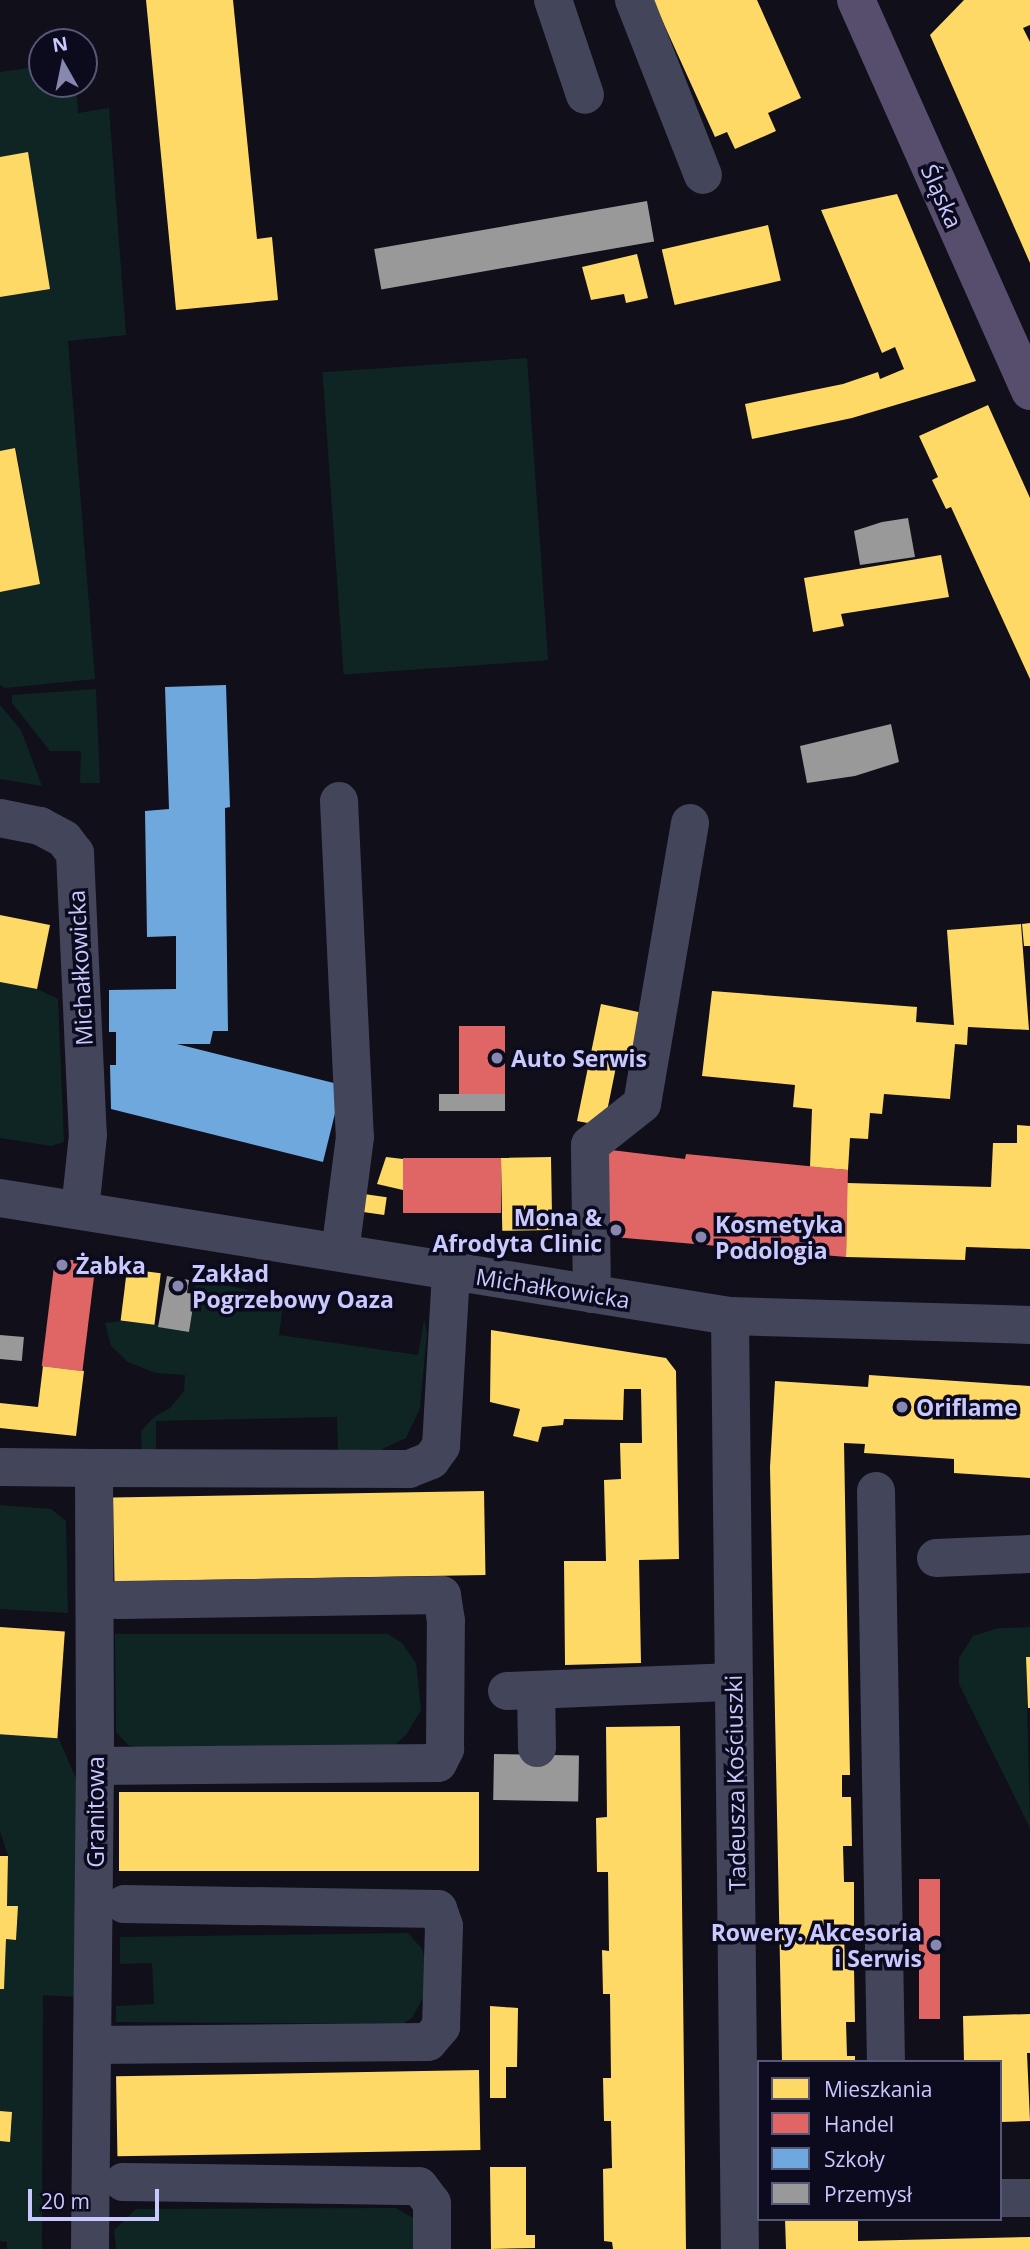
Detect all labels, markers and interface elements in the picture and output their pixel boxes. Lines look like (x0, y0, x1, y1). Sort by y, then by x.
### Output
north arrow (28, 28, 98, 98)
text: N (50, 30, 70, 58)
street label: Śląska (916, 160, 968, 232)
street label: Michałkowicka (62, 890, 98, 1046)
place label: Auto Serwis (511, 1044, 647, 1072)
marker: Auto Serwis (489, 1050, 505, 1066)
place label: Mona & Afrodyta Clinic (432, 1203, 602, 1257)
place label: Kosmetyka Podologia (715, 1210, 843, 1264)
marker: Mona & Afrodyta Clinic (608, 1222, 624, 1238)
marker: Kosmetyka Podologia (693, 1229, 709, 1245)
place label: Żabka (76, 1251, 146, 1279)
marker: Żabka (54, 1257, 70, 1273)
place label: Zakład Pogrzebowy Oaza (192, 1259, 394, 1313)
street label: Michałkowicka (474, 1262, 632, 1314)
marker: Zakład Pogrzebowy Oaza (170, 1278, 186, 1294)
place label: Oriflame (916, 1393, 1018, 1421)
marker: Oriflame (894, 1399, 910, 1415)
street label: Tadeusza Kościuszki (719, 1675, 751, 1891)
street label: Granitowa (81, 1756, 109, 1868)
place label: Rowery. Akcesoria i Serwis (711, 1918, 922, 1972)
marker: Rowery. Akcesoria i Serwis (928, 1937, 944, 1953)
legend (757, 2060, 1002, 2221)
text: Mieszkania (824, 2075, 932, 2103)
text: Handel (824, 2110, 894, 2138)
text: Szkoły (824, 2145, 885, 2173)
scale bar (32, 2176, 163, 2220)
text: Przemysł (824, 2180, 912, 2208)
text: 20 m (41, 2187, 90, 2215)

